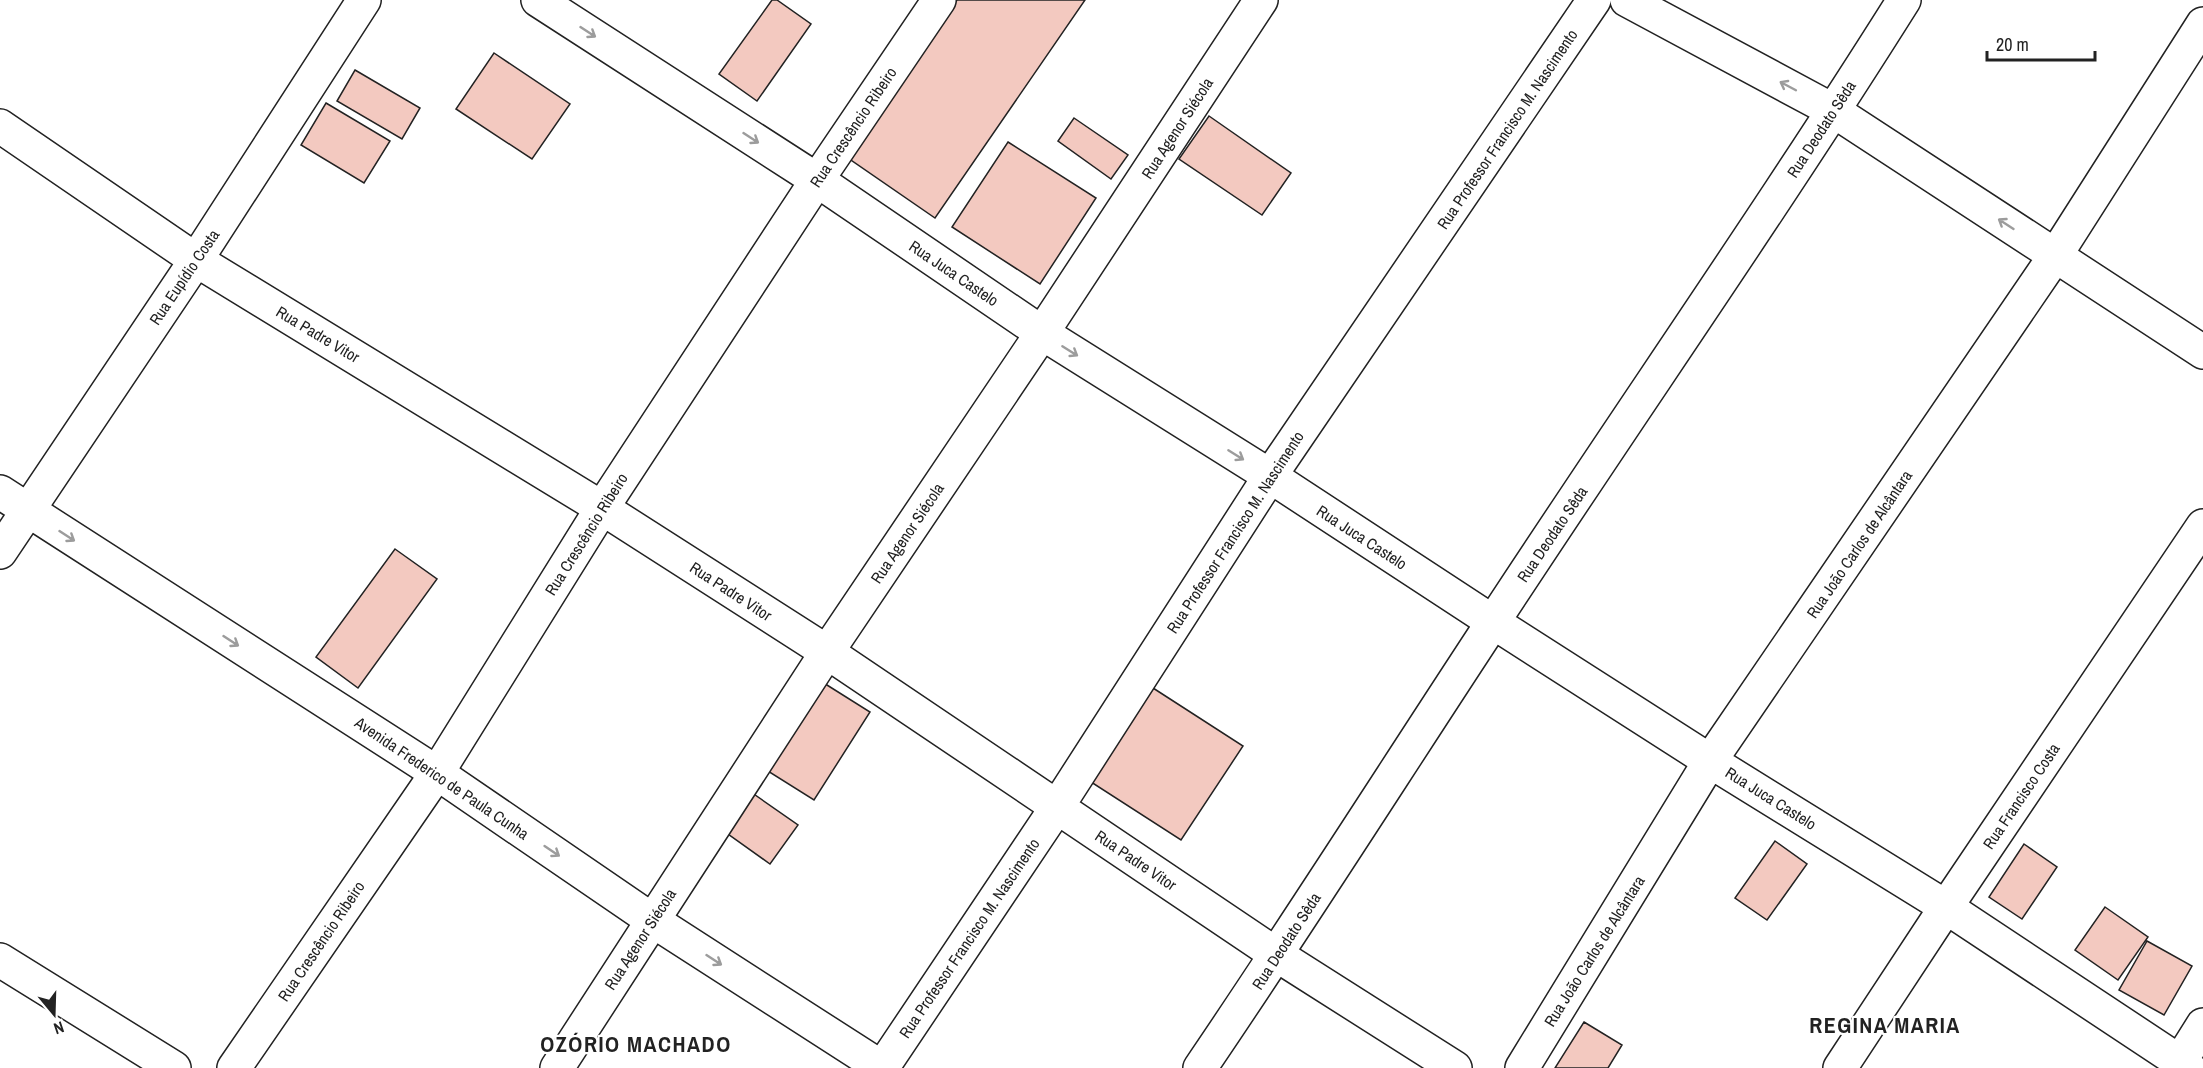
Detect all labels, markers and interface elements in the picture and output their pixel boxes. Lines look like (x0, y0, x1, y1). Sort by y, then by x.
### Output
scale bar (1987, 24, 2095, 62)
one-way arrow (579, 25, 596, 38)
street label: Rua Professor Francisco M. Nascimento (1432, 25, 1582, 233)
text: 20 m (1996, 32, 2029, 57)
street label: Rua Crescêncio Ribeiro (805, 63, 901, 191)
street label: Rua Agenor Siécola (1136, 72, 1218, 183)
street label: Rua Deodato Sêda (1781, 76, 1861, 182)
one-way arrow (1780, 80, 1797, 92)
one-way arrow (742, 132, 759, 144)
one-way arrow (1998, 217, 2015, 229)
street label: Rua Eupídio Costa (144, 224, 225, 329)
street label: Rua Juca Castelo (905, 235, 1003, 311)
street label: Rua Padre Vitor (272, 300, 364, 368)
one-way arrow (1062, 345, 1079, 358)
street label: Rua Professor Francisco M. Nascimento (1161, 427, 1309, 637)
one-way arrow (1227, 449, 1244, 461)
street label: Rua João Carlos de Alcântara (1801, 465, 1917, 622)
street label: Rua Crescêncio Ribeiro (539, 468, 633, 600)
street label: Rua Agenor Siécola (865, 478, 949, 588)
street label: Rua Deodato Sêda (1512, 481, 1593, 586)
street label: Rua Juca Castelo (1313, 500, 1411, 574)
one-way arrow (58, 529, 75, 542)
street label: Rua Padre Vitor (686, 556, 777, 626)
one-way arrow (222, 635, 239, 647)
street label: Avenida Frederico de Paula Cunha (350, 711, 534, 845)
street label: Rua Francisco Costa (1977, 738, 2065, 853)
street label: Rua Juca Castelo (1721, 761, 1821, 835)
street label: Rua Padre Vitor (1091, 825, 1182, 896)
street label: Rua Professor Francisco M. Nascimento (894, 834, 1044, 1042)
one-way arrow (543, 846, 560, 858)
street label: Rua João Carlos de Alcântara (1538, 871, 1650, 1031)
street label: Rua Crescêncio Ribeiro (273, 877, 369, 1005)
street label: Rua Agenor Siécola (599, 883, 681, 994)
street label: Rua Deodato Sêda (1246, 888, 1326, 994)
one-way arrow (705, 954, 722, 966)
north arrow (24, 984, 84, 1044)
district label: REGINA MARIA (1809, 1010, 1961, 1040)
text: N (51, 1016, 67, 1040)
district label: OZÓRIO MACHADO (540, 1029, 732, 1059)

